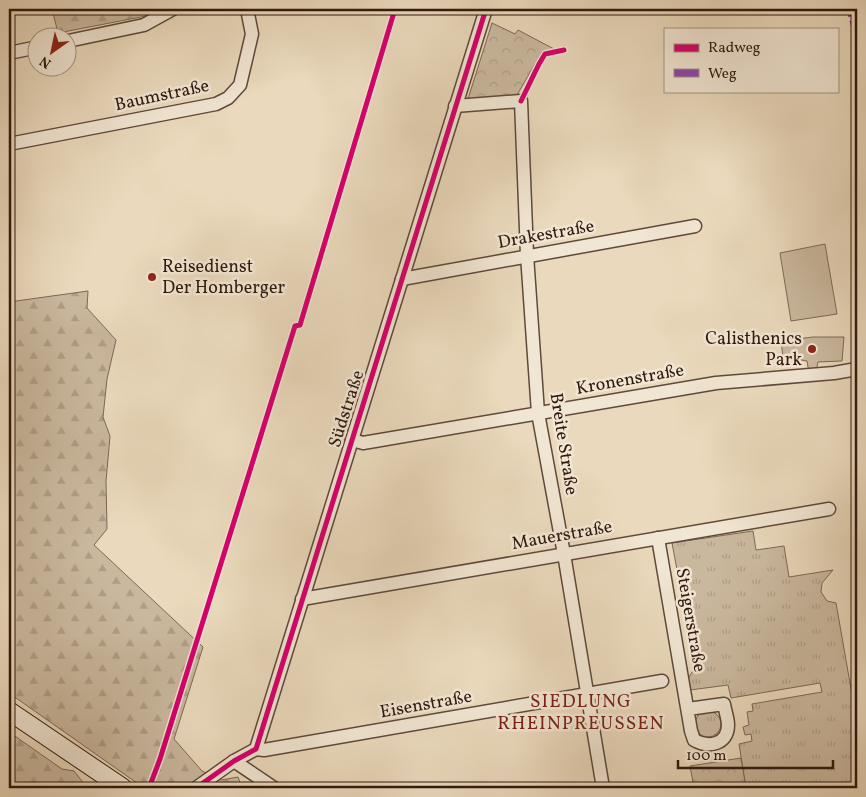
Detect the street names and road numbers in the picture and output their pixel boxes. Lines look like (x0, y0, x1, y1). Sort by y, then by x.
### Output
street label: Baumstraße (112, 74, 212, 118)
street label: Drakestraße (496, 214, 596, 256)
street label: Kronenstraße (574, 358, 686, 402)
street label: Südstraße (323, 367, 371, 451)
street label: Breite Straße (543, 391, 583, 497)
street label: Mauerstraße (510, 515, 614, 557)
street label: Steigerstraße (669, 566, 711, 674)
street label: Eisenstraße (378, 685, 474, 725)

